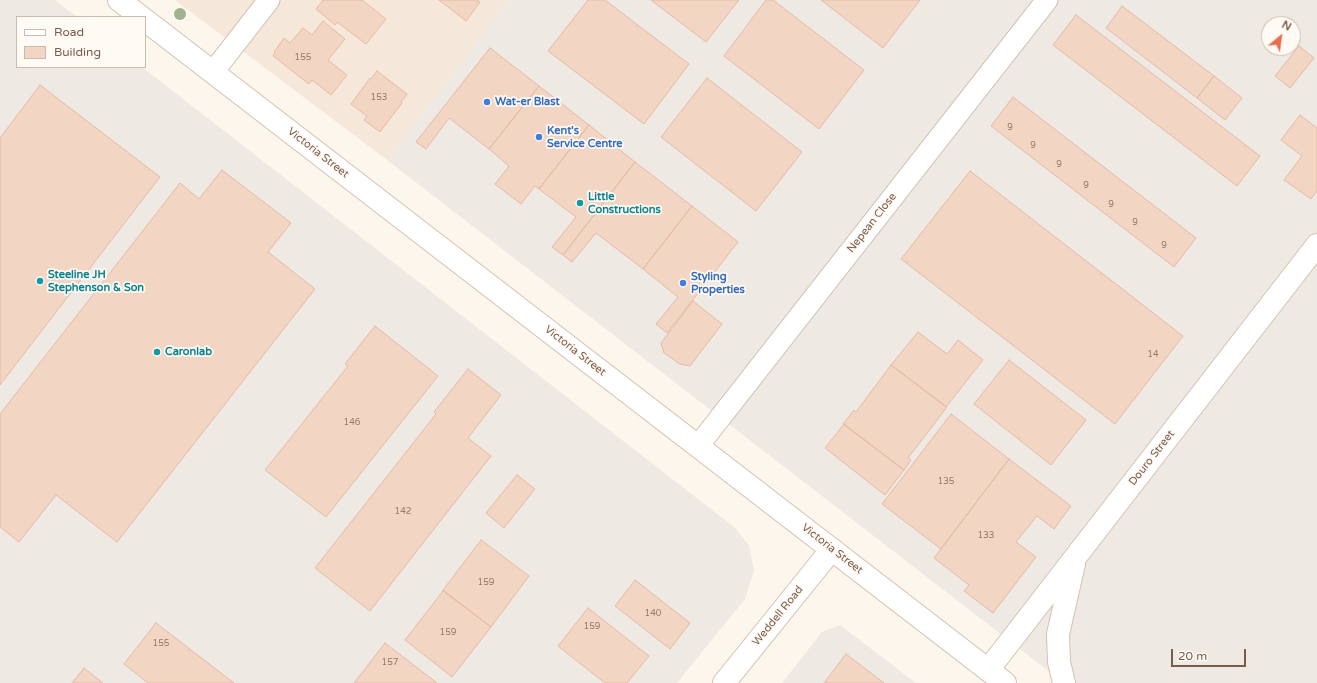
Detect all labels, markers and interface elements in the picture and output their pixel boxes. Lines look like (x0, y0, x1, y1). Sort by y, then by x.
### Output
legend (16, 16, 146, 68)
north arrow (1261, 16, 1301, 56)
text: N (1280, 18, 1294, 34)
text: Road (54, 25, 84, 39)
text: Building (54, 45, 101, 59)
house number: 155 (295, 53, 311, 63)
house number: 153 (371, 93, 387, 103)
place label: Wat-er Blast (495, 95, 560, 109)
marker: Wat-er Blast (482, 97, 492, 107)
house number: 9 (1007, 123, 1013, 133)
place label: Kent's Service Centre (547, 124, 622, 150)
street label: Victoria Street (285, 125, 351, 181)
marker: Kent's Service Centre (534, 132, 544, 142)
house number: 9 (1030, 141, 1036, 151)
house number: 9 (1056, 160, 1062, 170)
house number: 9 (1083, 181, 1089, 191)
place label: Little Constructions (588, 190, 661, 216)
street label: Nepean Close (845, 190, 899, 256)
marker: Little Constructions (575, 198, 585, 208)
house number: 9 (1108, 200, 1114, 210)
house number: 9 (1132, 218, 1138, 228)
house number: 9 (1161, 241, 1167, 251)
place label: Steeline JH Stephenson & Son (48, 268, 144, 294)
place label: Styling Properties (691, 270, 745, 296)
marker: Steeline JH Stephenson & Son (35, 276, 45, 286)
marker: Styling Properties (678, 278, 688, 288)
street label: Victoria Street (542, 323, 608, 379)
place label: Caronlab (165, 345, 212, 359)
marker: Caronlab (152, 347, 162, 357)
house number: 14 (1147, 350, 1159, 360)
house number: 146 (344, 418, 360, 428)
street label: Douro Street (1126, 428, 1178, 488)
house number: 135 (938, 477, 954, 487)
house number: 142 (395, 507, 411, 517)
street label: Victoria Street (799, 521, 865, 577)
house number: 133 (978, 531, 994, 541)
house number: 159 (478, 578, 494, 588)
street label: Weddell Road (750, 584, 806, 648)
house number: 140 (645, 609, 661, 619)
house number: 159 (584, 622, 600, 632)
house number: 159 (440, 628, 456, 638)
house number: 155 (153, 639, 169, 649)
scale bar (1173, 641, 1248, 667)
text: 20 m (1178, 649, 1207, 663)
house number: 157 (382, 658, 398, 668)

